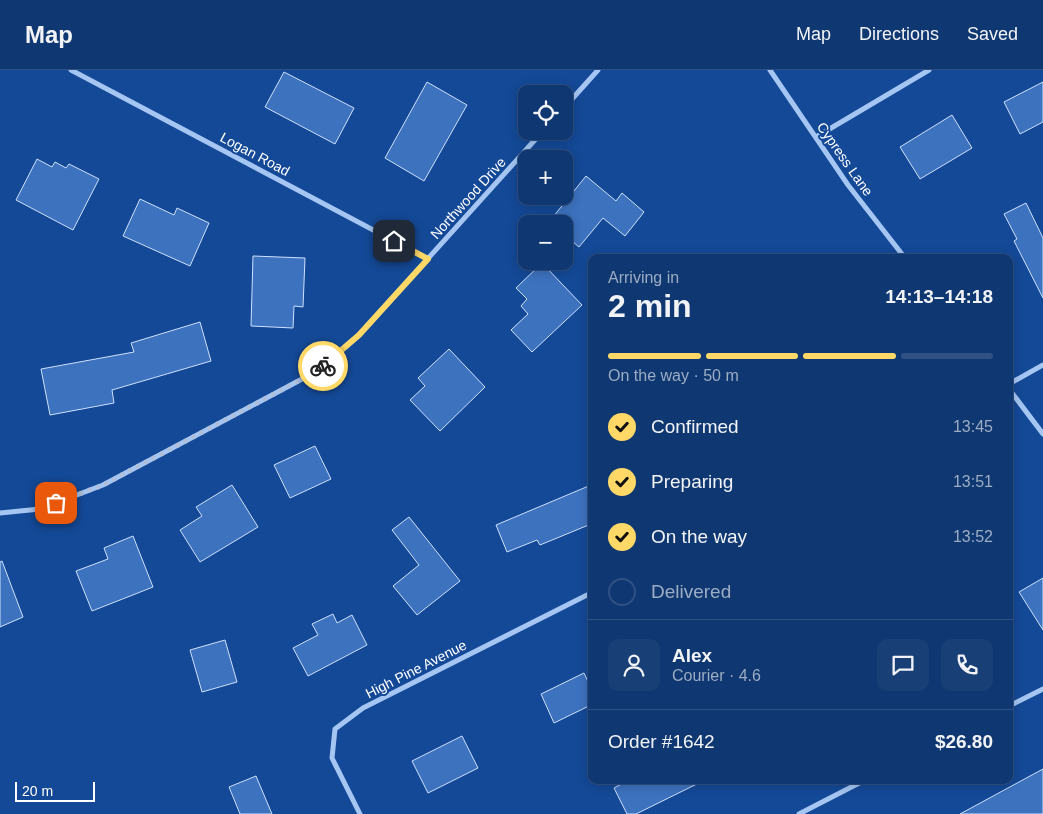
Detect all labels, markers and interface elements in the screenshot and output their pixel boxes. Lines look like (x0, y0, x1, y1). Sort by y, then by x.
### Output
text: Map (25, 21, 73, 48)
text: Map (796, 24, 831, 44)
text: Directions (859, 24, 939, 44)
text: Saved (967, 24, 1018, 44)
map controls (518, 85, 573, 270)
button: locate (518, 85, 573, 140)
street label: Cypress Lane (814, 119, 876, 199)
street label: Logan Road (218, 129, 292, 179)
button: + (518, 150, 573, 205)
street label: Northwood Drive (427, 154, 509, 242)
button: − (518, 215, 573, 270)
pin (373, 220, 415, 262)
icon: home (380, 227, 408, 255)
text: Arriving in (608, 269, 679, 286)
text: 14:13–14:18 (885, 286, 993, 307)
text: 2 min (608, 288, 692, 324)
courier (298, 341, 348, 391)
icon: bike (309, 352, 337, 380)
text: On the way · 50 m (608, 367, 739, 384)
icon: check (608, 413, 636, 441)
text: Confirmed (651, 416, 739, 437)
text: 13:45 (953, 418, 993, 435)
icon: check (608, 468, 636, 496)
text: Preparing (651, 471, 733, 492)
text: 13:51 (953, 473, 993, 490)
pin (35, 482, 77, 524)
icon: bag (42, 489, 70, 517)
icon: check (608, 523, 636, 551)
text: On the way (651, 526, 747, 547)
text: 13:52 (953, 528, 993, 545)
text: Delivered (651, 581, 731, 602)
street label: High Pine Avenue (363, 637, 469, 701)
button: person (608, 639, 660, 691)
button: chat (877, 639, 929, 691)
button: phone (941, 639, 993, 691)
text: Alex (672, 645, 712, 666)
text: Courier · 4.6 (672, 667, 761, 684)
text: Order #1642 (608, 731, 715, 752)
text: $26.80 (935, 731, 993, 752)
scale bar (15, 779, 95, 802)
text: 20 m (22, 783, 53, 799)

